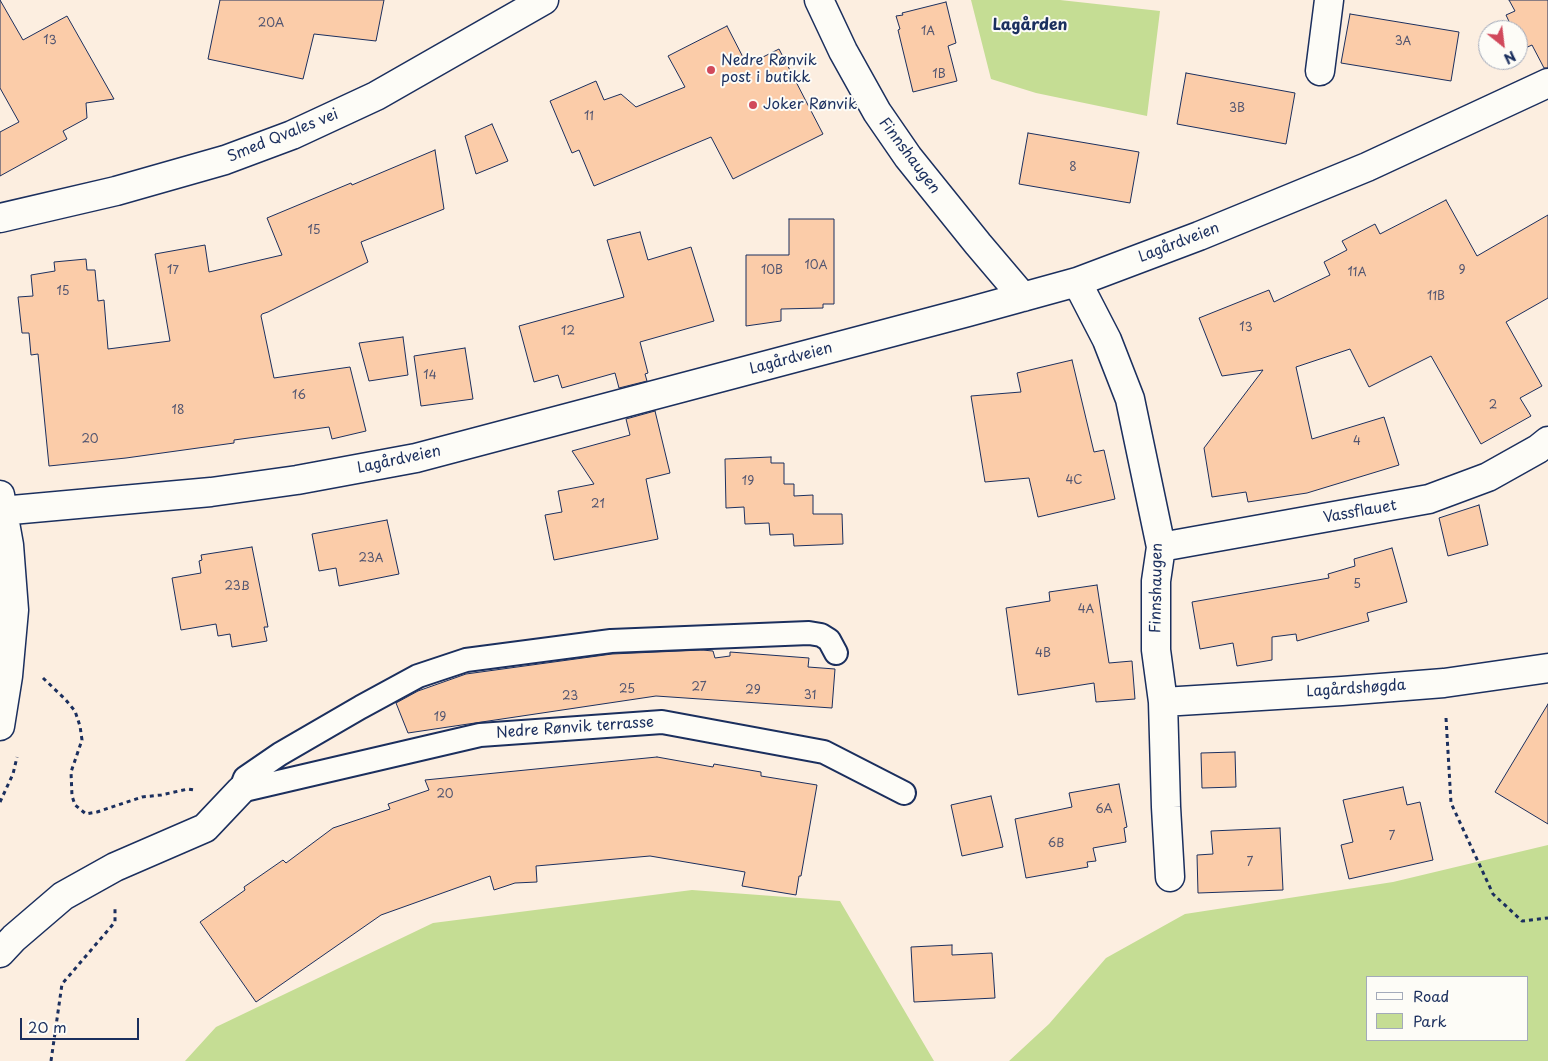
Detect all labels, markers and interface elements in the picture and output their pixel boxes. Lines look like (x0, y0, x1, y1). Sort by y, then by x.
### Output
district label: Lagården (992, 16, 1068, 36)
house number: 20A (258, 17, 284, 31)
north arrow (1478, 20, 1528, 70)
house number: 1A (921, 25, 935, 39)
house number: 13 (43, 34, 57, 48)
house number: 3A (1395, 35, 1411, 49)
text: N (1500, 46, 1520, 70)
place label: Nedre Rønvik post i butikk (721, 52, 817, 87)
marker: Nedre Rønvik post i butikk (705, 64, 717, 76)
house number: 1B (932, 68, 946, 82)
place label: Joker Rønvik (763, 96, 857, 114)
marker: Joker Rønvik (747, 99, 759, 111)
house number: 3B (1229, 102, 1245, 116)
street label: Smed Qvales vei (225, 106, 341, 166)
house number: 11 (584, 110, 594, 124)
street label: Finnshaugen (875, 114, 943, 198)
house number: 8 (1069, 161, 1077, 175)
street label: Lagårdveien (1136, 219, 1222, 267)
house number: 15 (307, 224, 321, 238)
house number: 10A (804, 259, 828, 273)
house number: 17 (167, 264, 179, 278)
house number: 10B (761, 264, 783, 278)
house number: 9 (1458, 264, 1466, 278)
house number: 11A (1347, 266, 1367, 280)
house number: 15 (56, 285, 70, 299)
house number: 11B (1427, 290, 1445, 304)
house number: 13 (1239, 321, 1253, 335)
house number: 12 (561, 325, 575, 339)
street label: Lagårdveien (747, 339, 835, 379)
house number: 14 (423, 369, 437, 383)
house number: 16 (292, 389, 306, 403)
house number: 2 (1489, 399, 1497, 413)
house number: 18 (172, 404, 184, 418)
house number: 20 (81, 433, 99, 447)
house number: 4 (1353, 435, 1361, 449)
street label: Lagårdveien (355, 442, 443, 478)
house number: 4C (1065, 474, 1083, 488)
house number: 19 (742, 475, 754, 489)
street label: Vassflauet (1322, 497, 1398, 527)
house number: 21 (591, 498, 605, 512)
street label: Finnshaugen (1147, 543, 1167, 633)
house number: 23A (359, 552, 383, 566)
house number: 5 (1353, 578, 1361, 592)
house number: 23B (224, 580, 250, 594)
house number: 4A (1078, 603, 1094, 617)
house number: 4B (1035, 647, 1051, 661)
street label: Lagårdshøgda (1306, 677, 1406, 701)
house number: 27 (692, 681, 706, 695)
house number: 25 (619, 683, 635, 697)
house number: 29 (745, 684, 761, 698)
house number: 31 (804, 689, 816, 703)
house number: 23 (562, 690, 578, 704)
house number: 19 (434, 711, 446, 725)
street label: Nedre Rønvik terrasse (495, 714, 655, 742)
house number: 20 (436, 788, 454, 802)
house number: 6A (1095, 803, 1113, 817)
house number: 7 (1389, 830, 1395, 844)
house number: 6B (1048, 837, 1064, 851)
house number: 7 (1247, 856, 1253, 870)
legend (1366, 976, 1528, 1041)
text: Road (1413, 984, 1449, 1007)
scale bar (22, 1008, 141, 1040)
text: Park (1413, 1009, 1447, 1032)
text: 20 m (28, 1015, 67, 1038)

